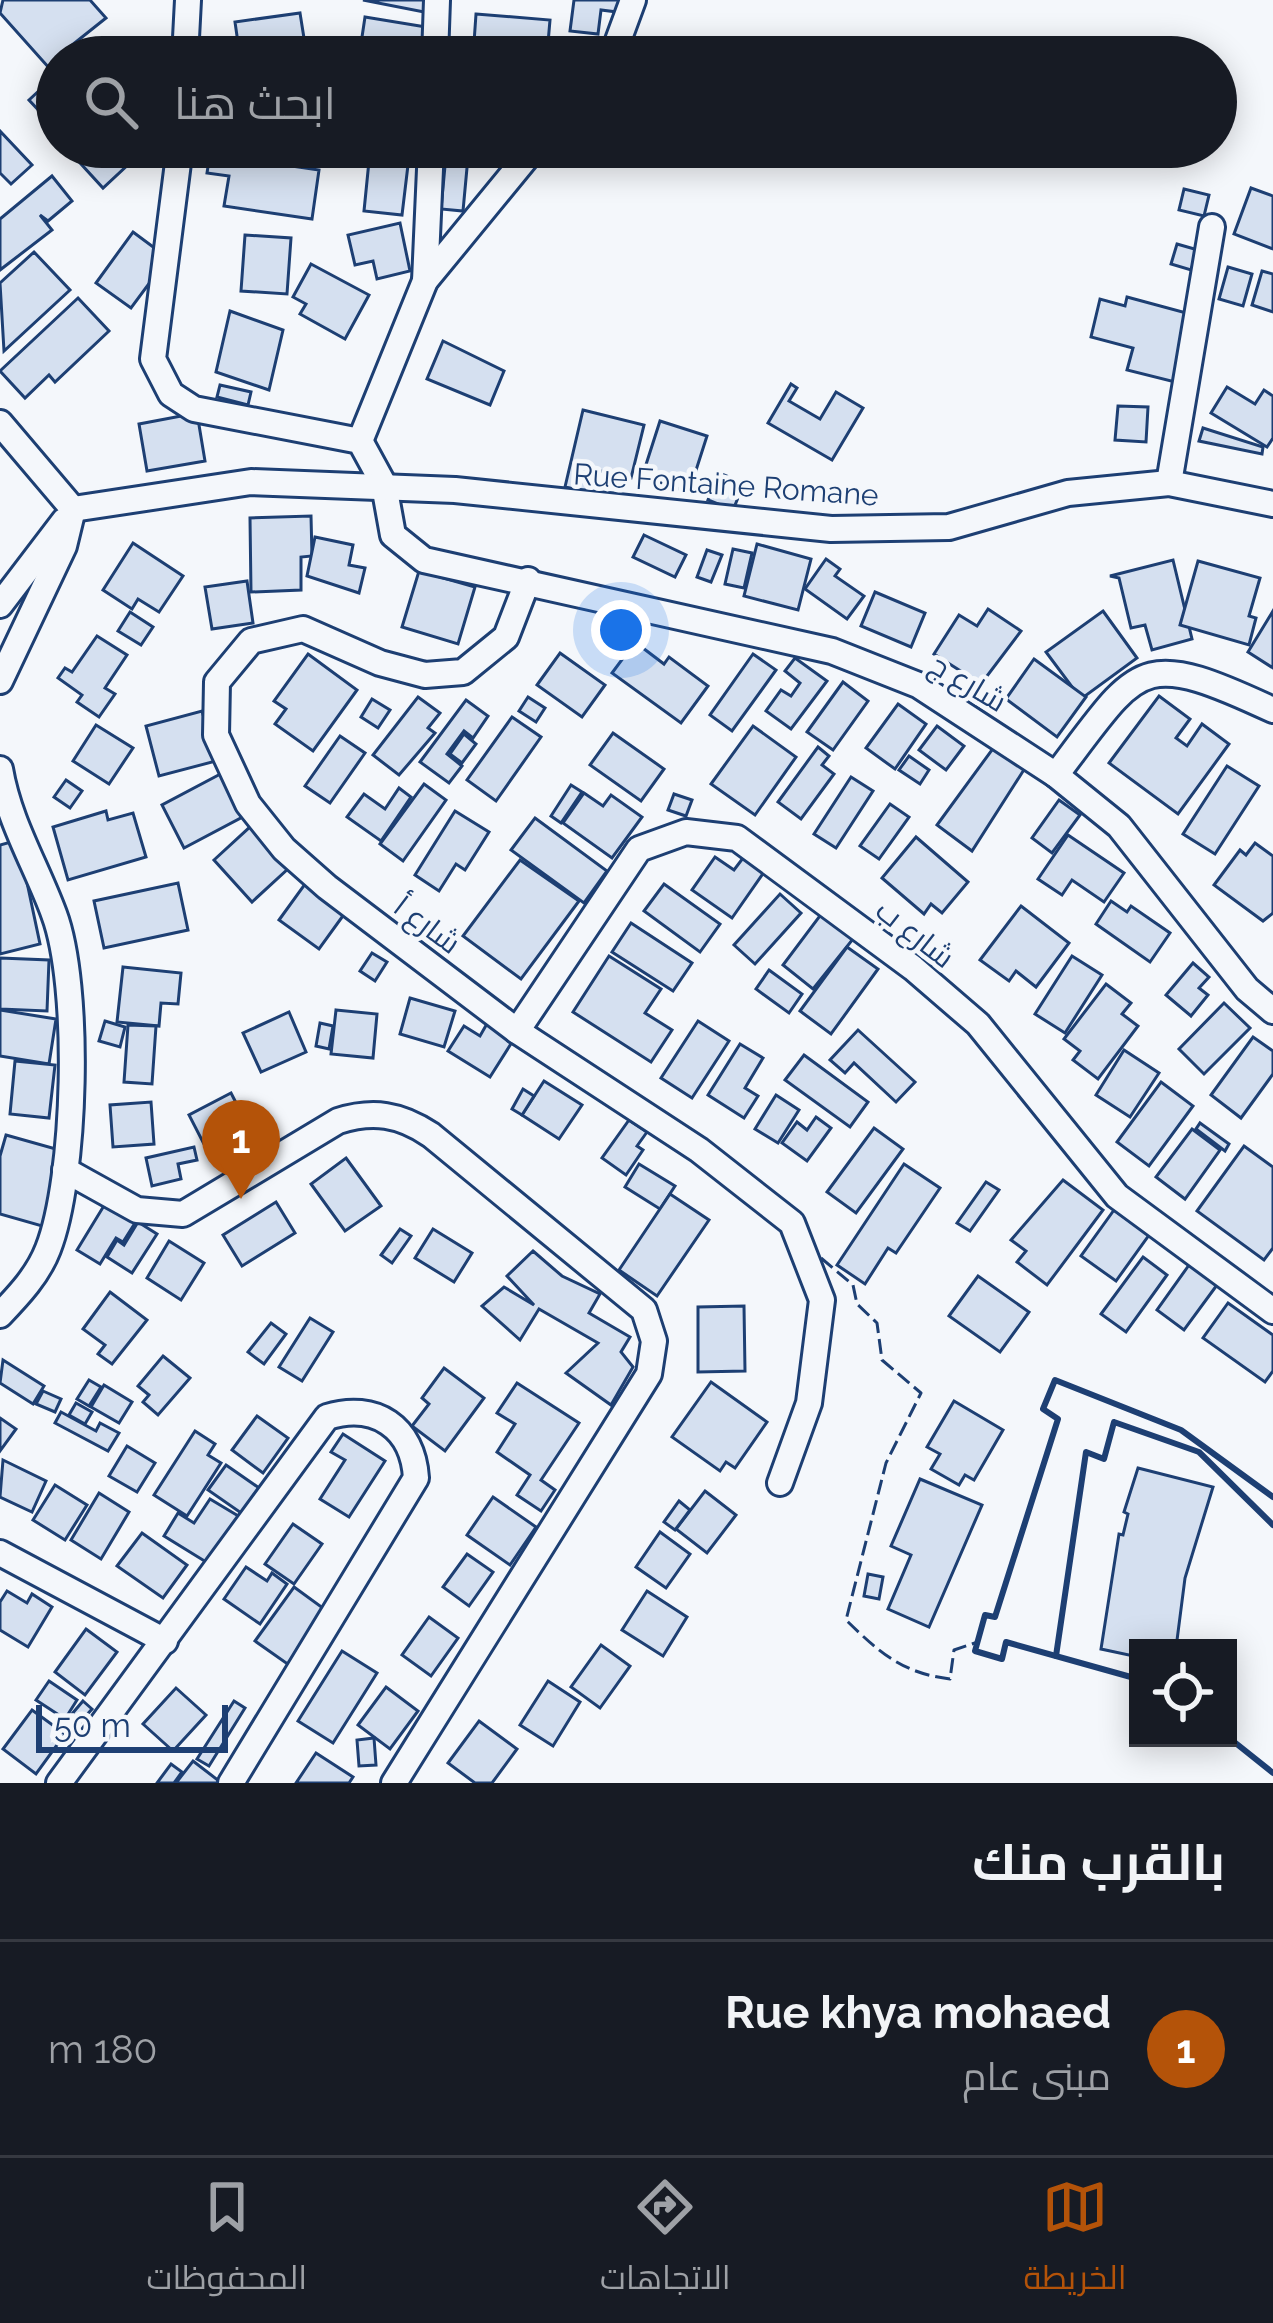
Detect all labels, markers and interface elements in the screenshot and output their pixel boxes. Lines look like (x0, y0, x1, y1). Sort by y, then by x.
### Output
search box (36, 36, 1237, 168)
icon: search (78, 69, 144, 135)
text: ابحث هنا (174, 77, 336, 130)
street label: Rue Fontaine Romane (572, 456, 880, 513)
your location (591, 600, 651, 660)
street label: شارع ج (922, 646, 1013, 722)
street label: شارع أ (385, 888, 468, 963)
street label: شارع ب (867, 892, 961, 977)
pin: 1 (202, 1100, 280, 1199)
map controls (1129, 1639, 1237, 1747)
button: locate (1129, 1639, 1237, 1747)
scale bar (36, 1699, 228, 1752)
text: 50 m (54, 1706, 131, 1745)
text: بالقرب منك (972, 1832, 1225, 1892)
text: Rue khya mohaed (725, 1986, 1111, 2039)
text: 180 m (48, 2026, 157, 2072)
text: 1 (1176, 2026, 1196, 2072)
text: مبنى عام (962, 2053, 1111, 2099)
tab: المحفوظات (146, 2174, 307, 2308)
tab: الاتجاهات (600, 2174, 731, 2308)
tab: الخريطة (1024, 2174, 1127, 2308)

